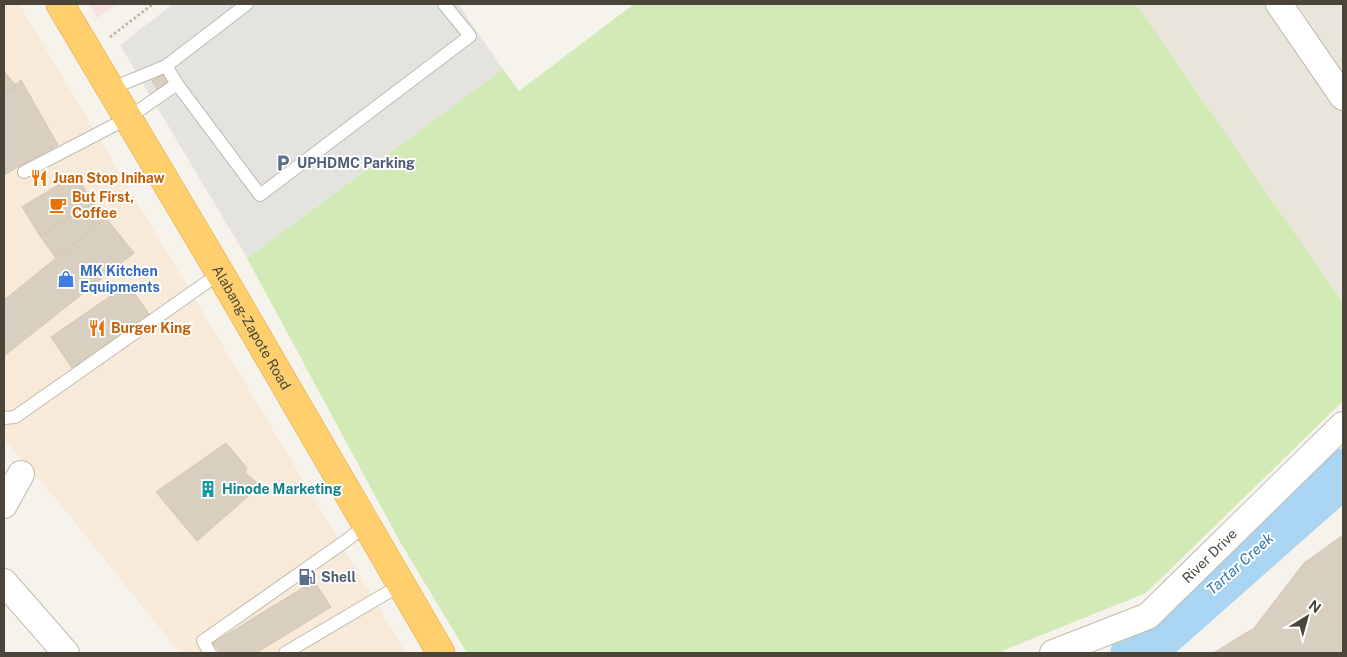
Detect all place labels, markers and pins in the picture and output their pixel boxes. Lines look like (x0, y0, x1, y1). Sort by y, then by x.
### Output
parking icon: UPHDMC Parking (273, 153, 293, 173)
place label: UPHDMC Parking (297, 155, 415, 171)
restaurant icon: Juan Stop Inihaw (29, 168, 49, 188)
place label: Juan Stop Inihaw (53, 170, 164, 186)
place label: But First, Coffee (72, 189, 134, 221)
cafe icon: But First, Coffee (48, 195, 68, 215)
place label: MK Kitchen Equipments (80, 263, 160, 295)
shop icon: MK Kitchen Equipments (56, 269, 76, 289)
restaurant icon: Burger King (87, 318, 107, 338)
place label: Burger King (111, 320, 191, 336)
building icon: Hinode Marketing (198, 479, 218, 499)
place label: Hinode Marketing (222, 481, 342, 497)
fuel station icon: Shell (297, 567, 317, 587)
place label: Shell (321, 569, 356, 585)

